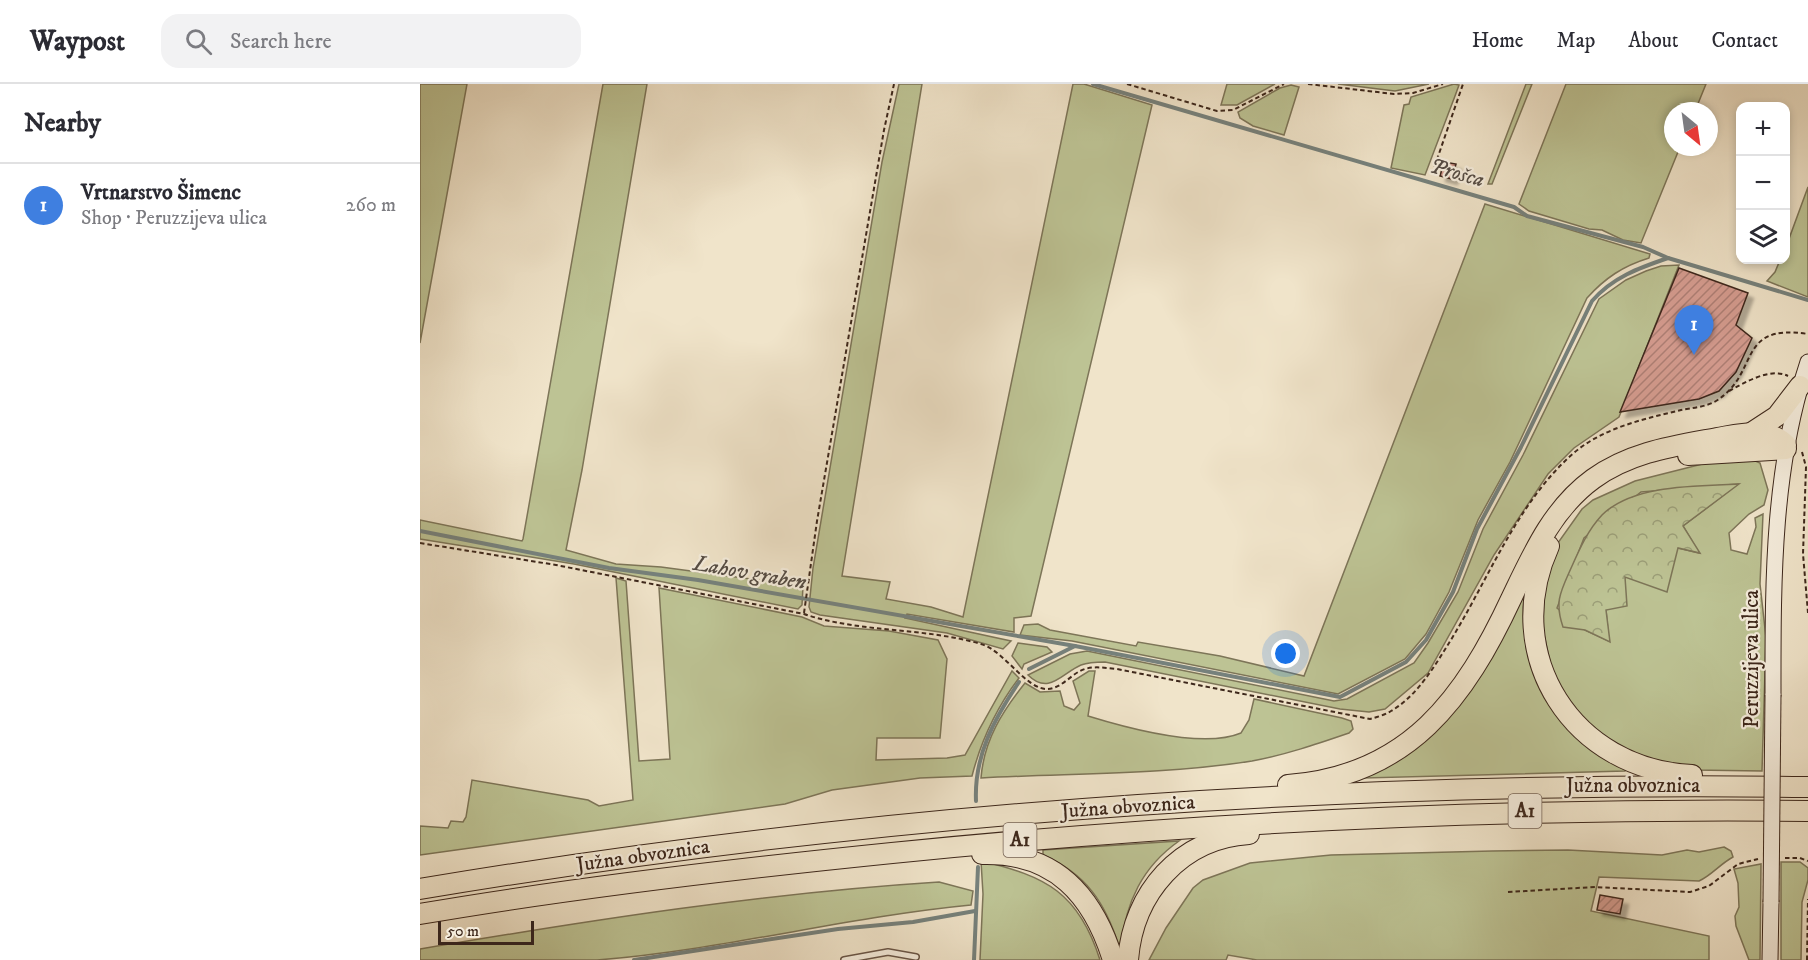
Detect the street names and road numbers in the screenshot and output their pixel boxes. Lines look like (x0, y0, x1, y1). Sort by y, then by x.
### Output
street label: Peruzzijeva ulica (1739, 590, 1765, 728)
street label: Južna obvoznica (1564, 773, 1700, 799)
street label: Južna obvoznica (1058, 789, 1196, 825)
road number: A1 (1508, 794, 1542, 828)
road number: A1 (1004, 823, 1036, 857)
street label: Južna obvoznica (573, 834, 711, 879)

